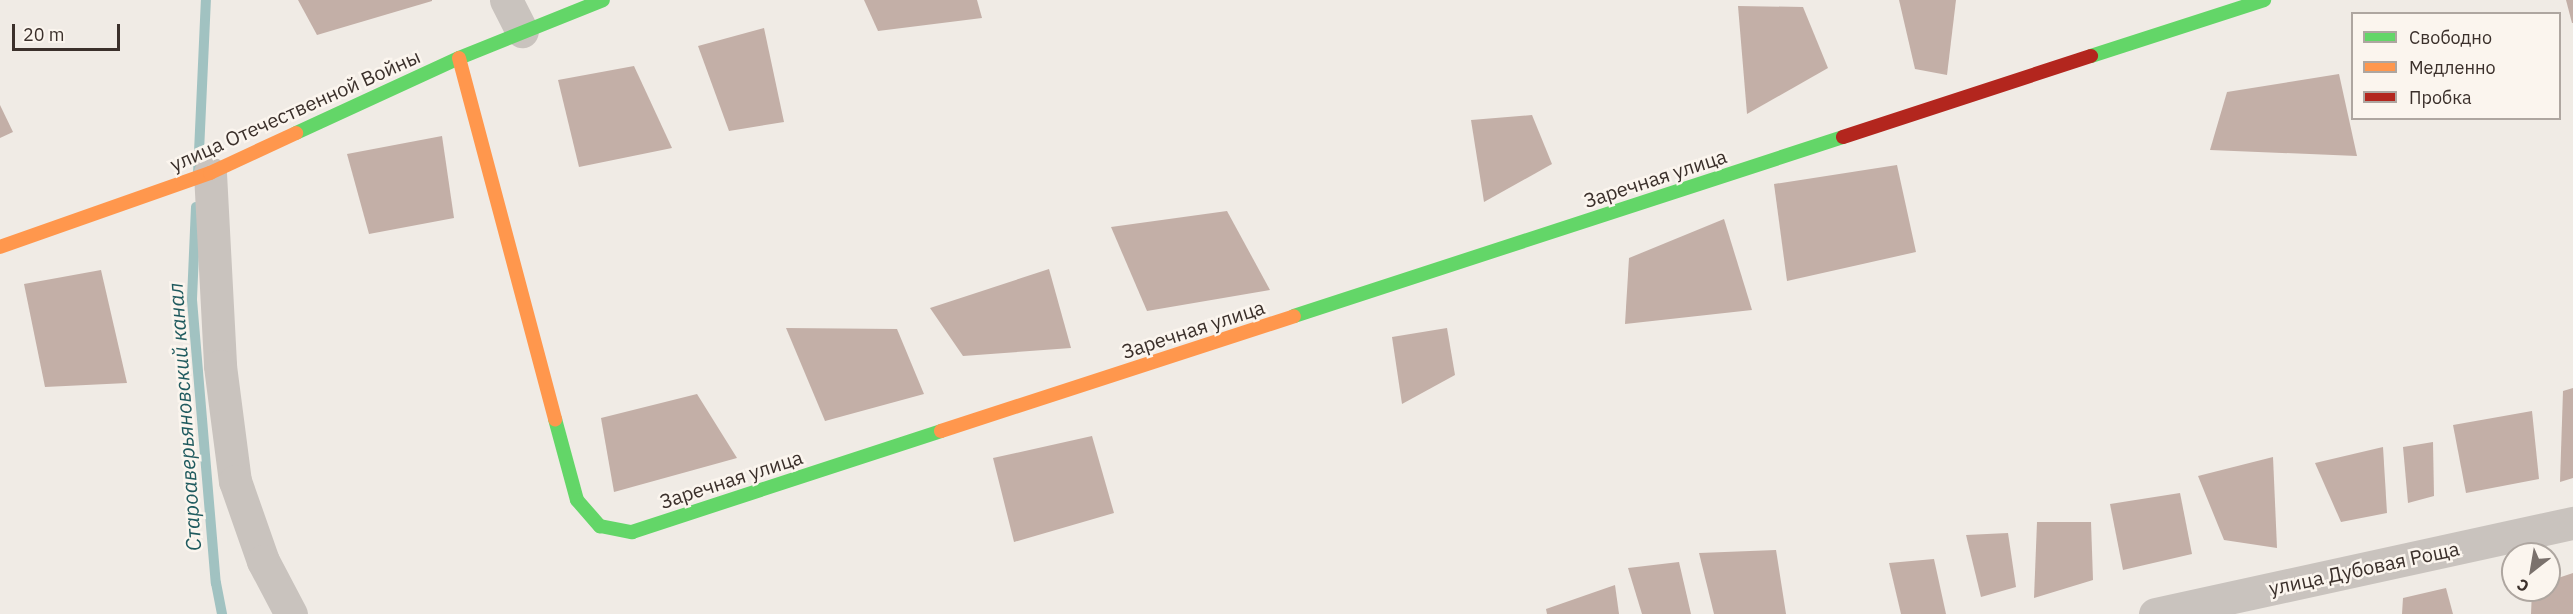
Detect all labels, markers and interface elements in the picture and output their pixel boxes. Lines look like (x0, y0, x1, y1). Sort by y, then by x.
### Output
scale bar (15, 12, 123, 50)
legend (2351, 12, 2561, 120)
text: 20 m (23, 23, 65, 46)
text: Свободно (2409, 26, 2492, 49)
street label: улица Отечественной Войны (166, 44, 424, 176)
text: Медленно (2409, 56, 2496, 79)
text: Пробка (2409, 86, 2472, 109)
street label: Заречная улица (1580, 144, 1730, 212)
water label: Староаверьяновский канал (162, 282, 206, 552)
street label: Заречная улица (1118, 295, 1268, 363)
street label: Заречная улица (656, 445, 806, 513)
street label: улица Дубовая Роща (2267, 536, 2461, 600)
north arrow (2501, 542, 2561, 602)
text: С (2513, 574, 2532, 597)

